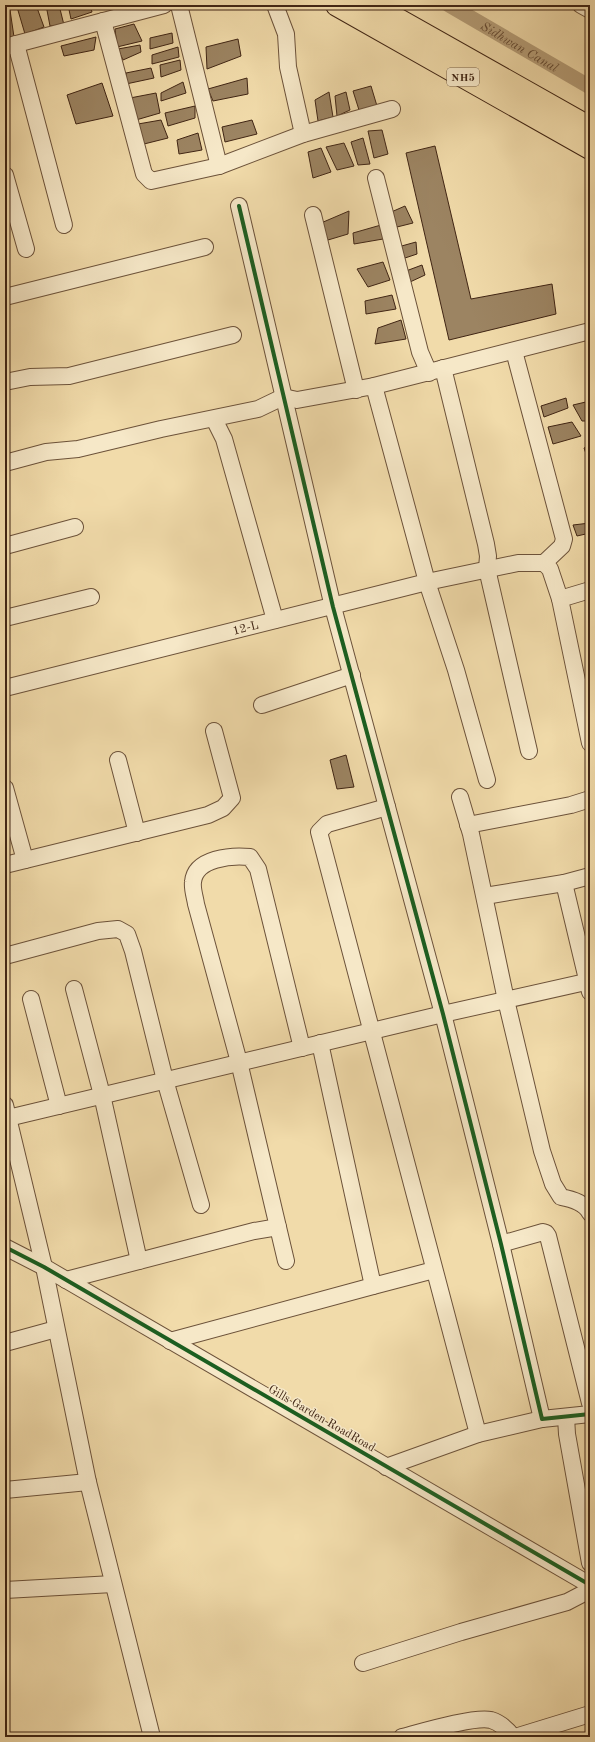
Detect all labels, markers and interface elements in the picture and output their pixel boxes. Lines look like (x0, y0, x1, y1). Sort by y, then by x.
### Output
water label: Sidhwan Canal (478, 20, 560, 75)
road number: NH5 (447, 68, 479, 86)
street label: 12-L (231, 620, 260, 638)
street label: Gills Garden RoadRoad (266, 1383, 377, 1454)

